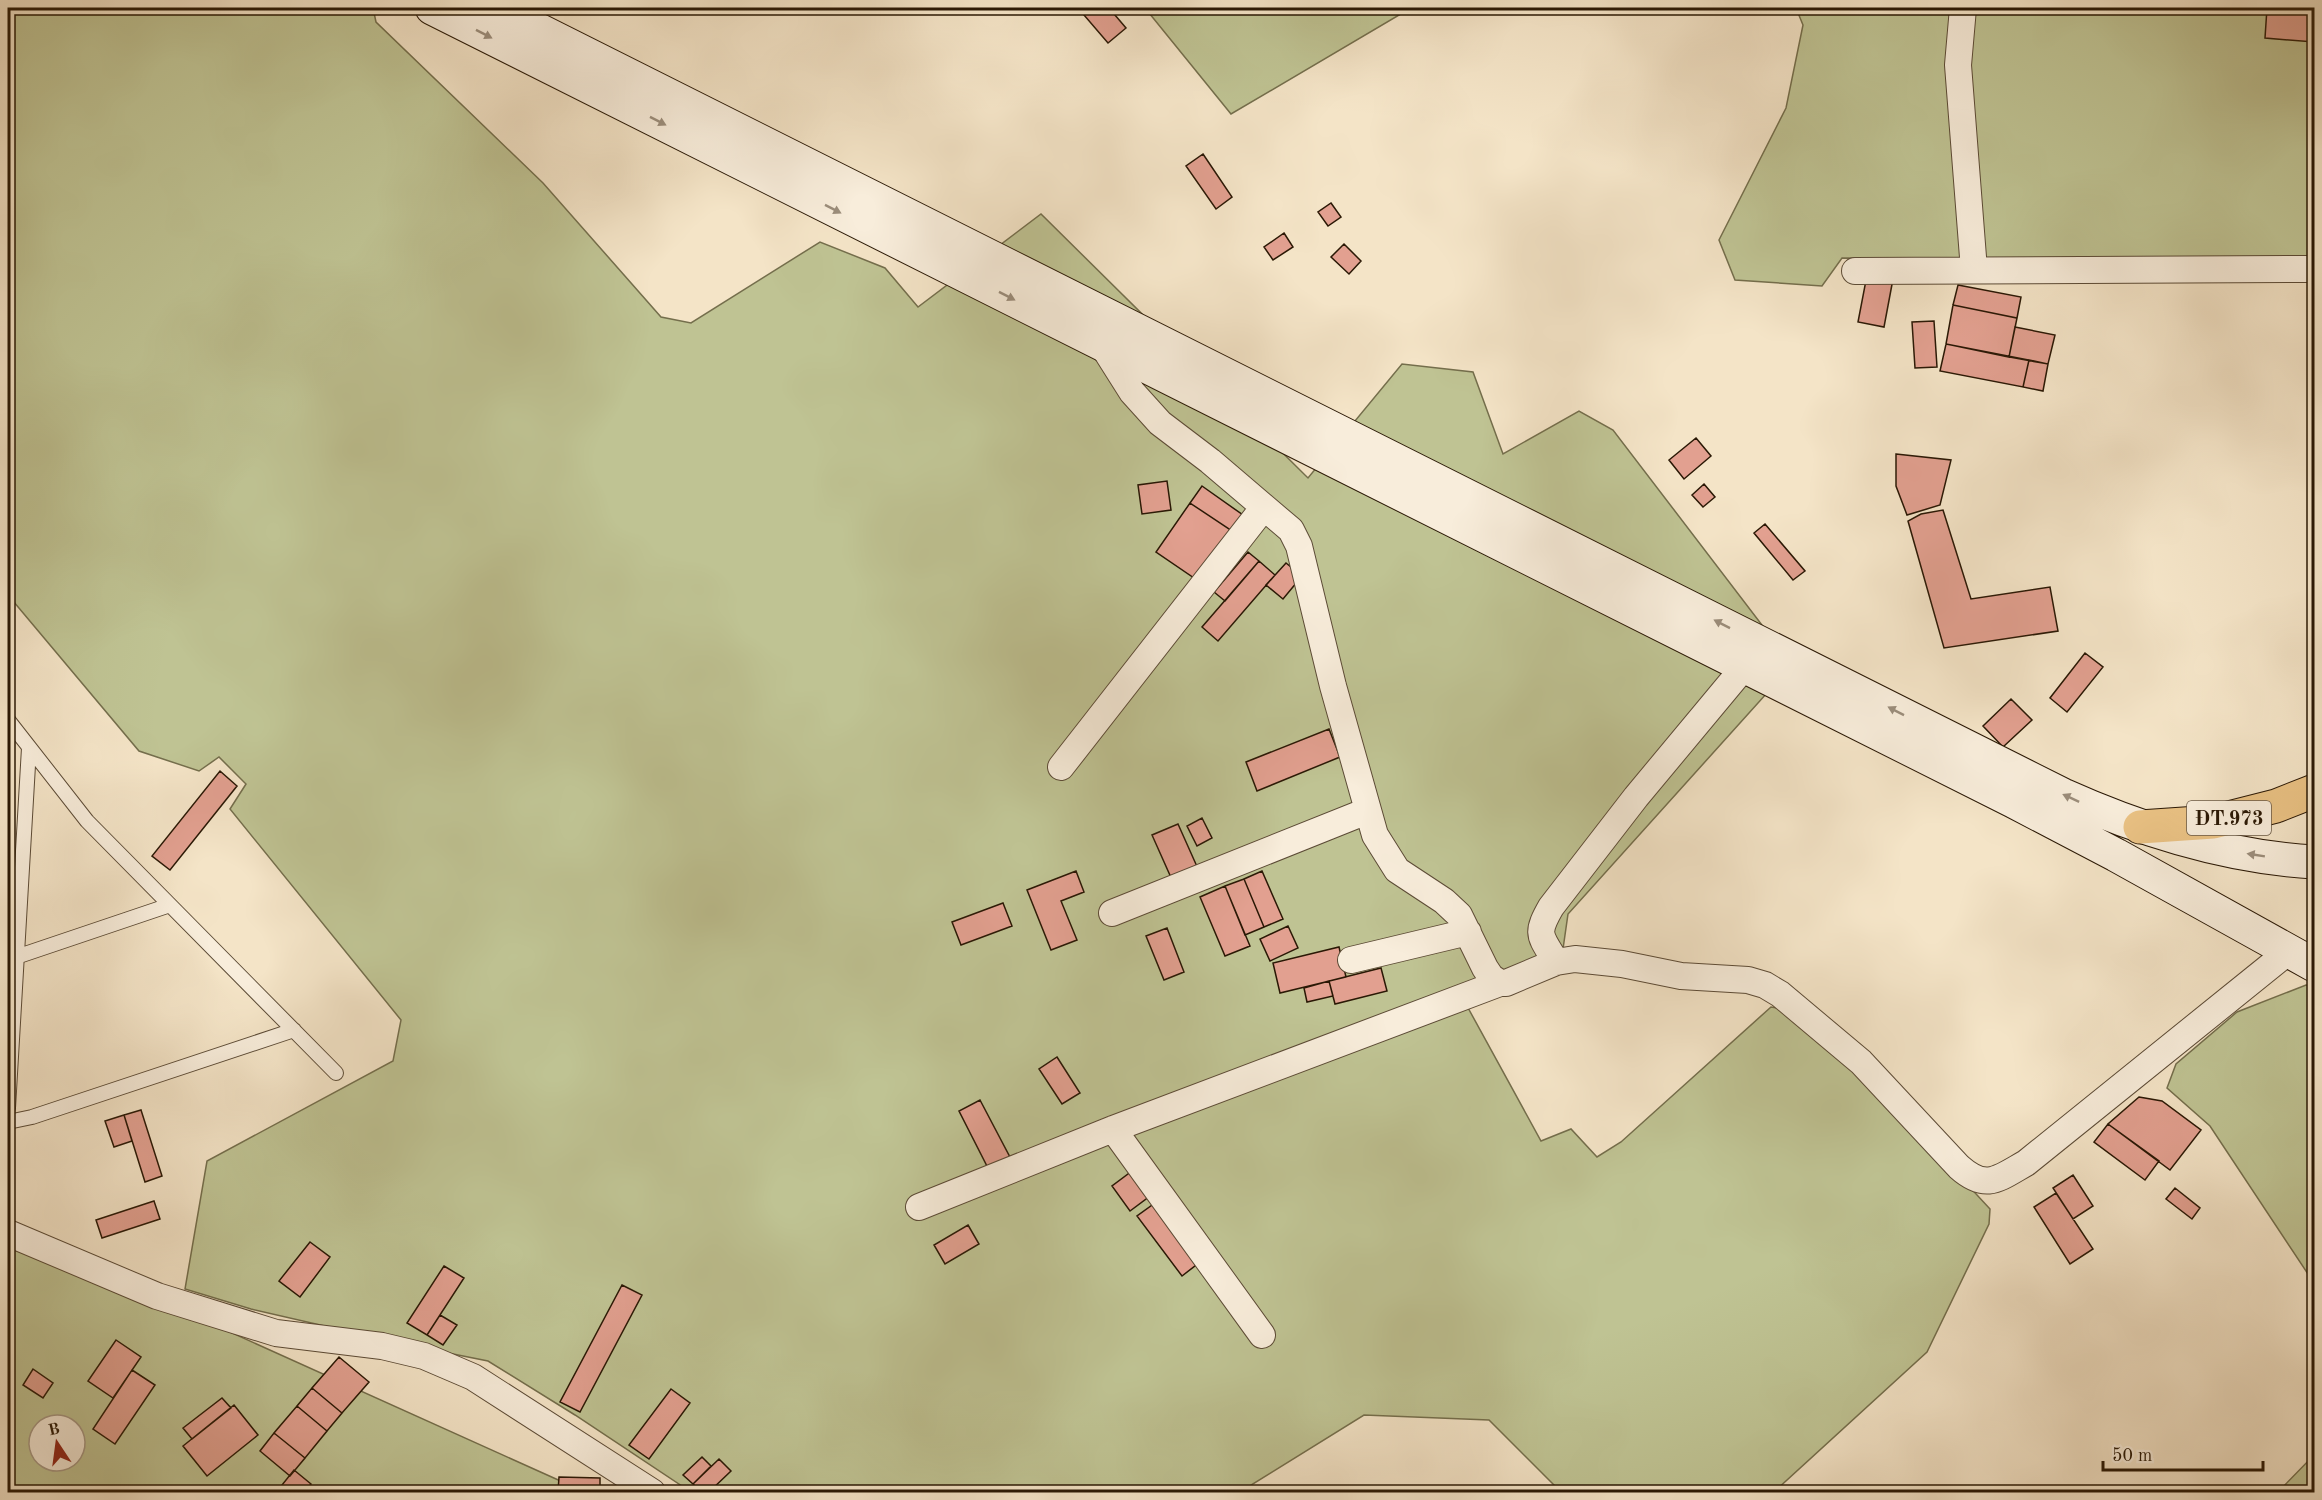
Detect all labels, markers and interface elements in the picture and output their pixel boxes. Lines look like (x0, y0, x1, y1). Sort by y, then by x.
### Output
one-way arrow (476, 29, 493, 38)
one-way arrow (650, 116, 667, 126)
one-way arrow (824, 204, 841, 213)
one-way arrow (999, 291, 1016, 301)
one-way arrow (1713, 619, 1731, 629)
one-way arrow (1888, 706, 1905, 716)
one-way arrow (2062, 794, 2079, 803)
road number: ĐT.973 (2187, 801, 2271, 835)
one-way arrow (2247, 851, 2266, 860)
north arrow (27, 1413, 87, 1473)
text: B (47, 1421, 61, 1439)
scale bar (2103, 1434, 2264, 1472)
text: 50 m (2112, 1447, 2152, 1465)

